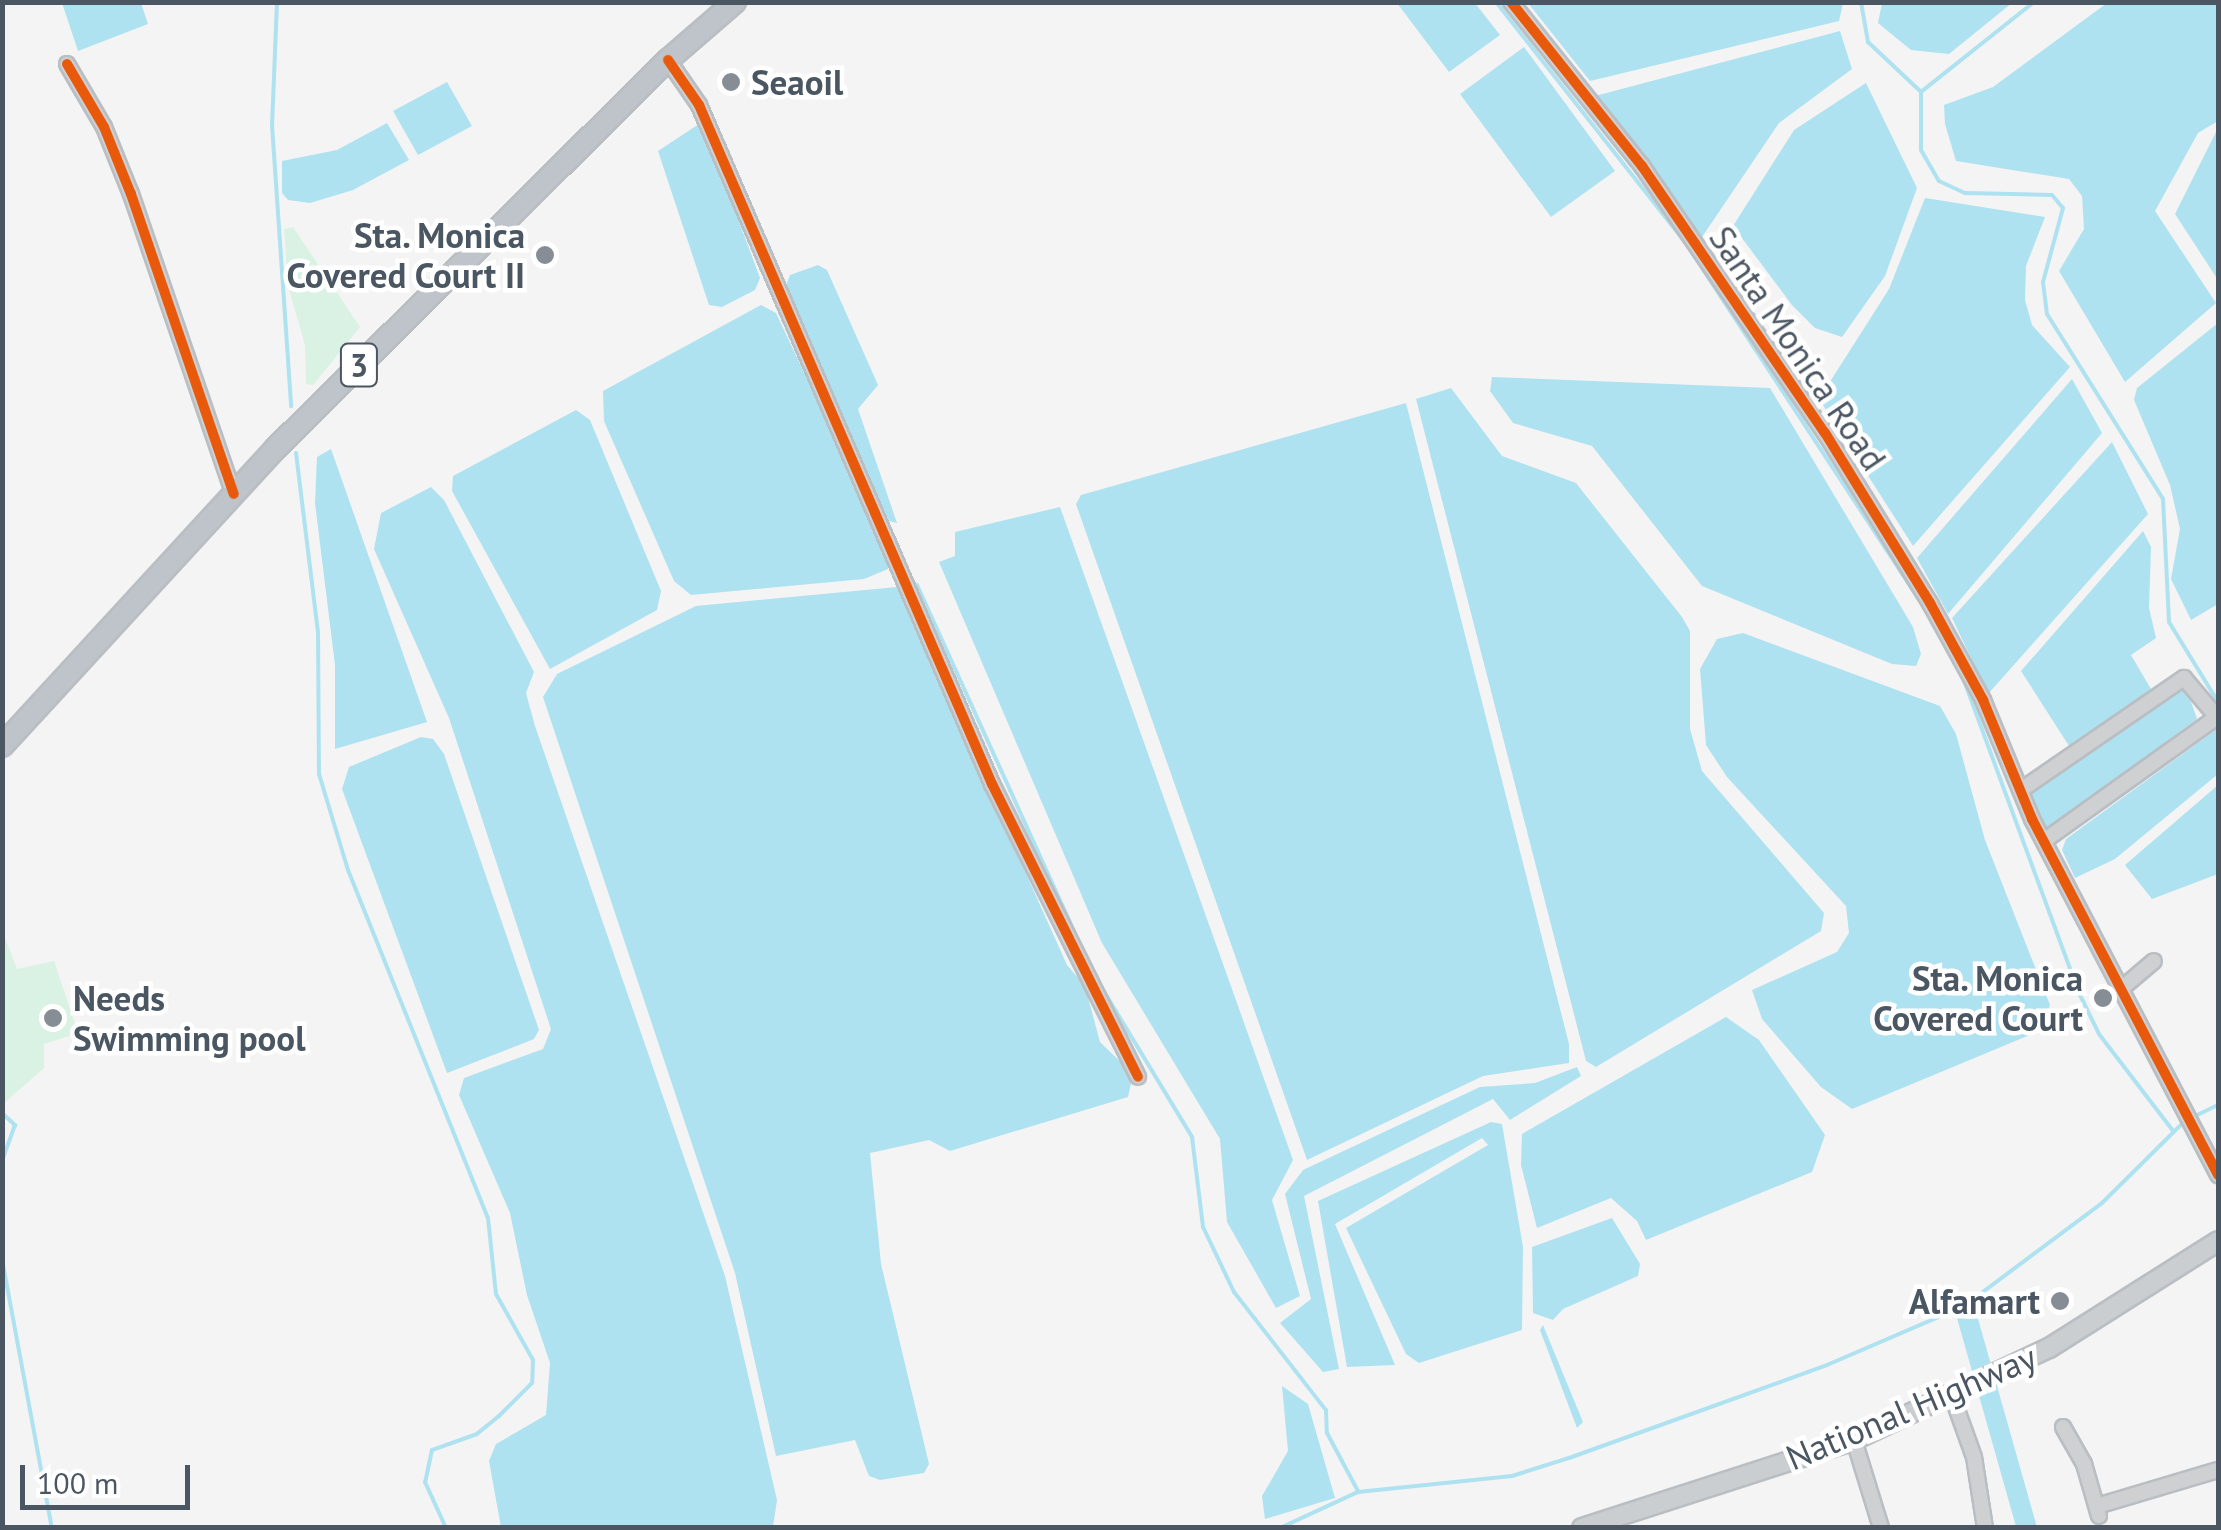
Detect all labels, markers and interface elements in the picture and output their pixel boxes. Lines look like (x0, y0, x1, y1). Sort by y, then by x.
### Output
place label: Seaoil (751, 61, 843, 103)
marker: Seaoil (720, 71, 742, 93)
place label: Sta. Monica Covered Court II (286, 214, 525, 296)
street label: Santa Monica Road (1701, 218, 1895, 478)
marker: Sta. Monica Covered Court II (534, 244, 556, 266)
road number: 3 (339, 338, 379, 392)
place label: Sta. Monica Covered Court (1873, 957, 2083, 1039)
place label: Needs Swimming pool (73, 977, 305, 1059)
marker: Sta. Monica Covered Court (2092, 987, 2114, 1009)
marker: Needs Swimming pool (42, 1007, 64, 1029)
place label: Alfamart (1909, 1280, 2040, 1322)
marker: Alfamart (2049, 1290, 2071, 1312)
street label: National Highway (1780, 1335, 2042, 1479)
scale bar (25, 1445, 195, 1507)
text: 100 m (37, 1463, 118, 1502)

